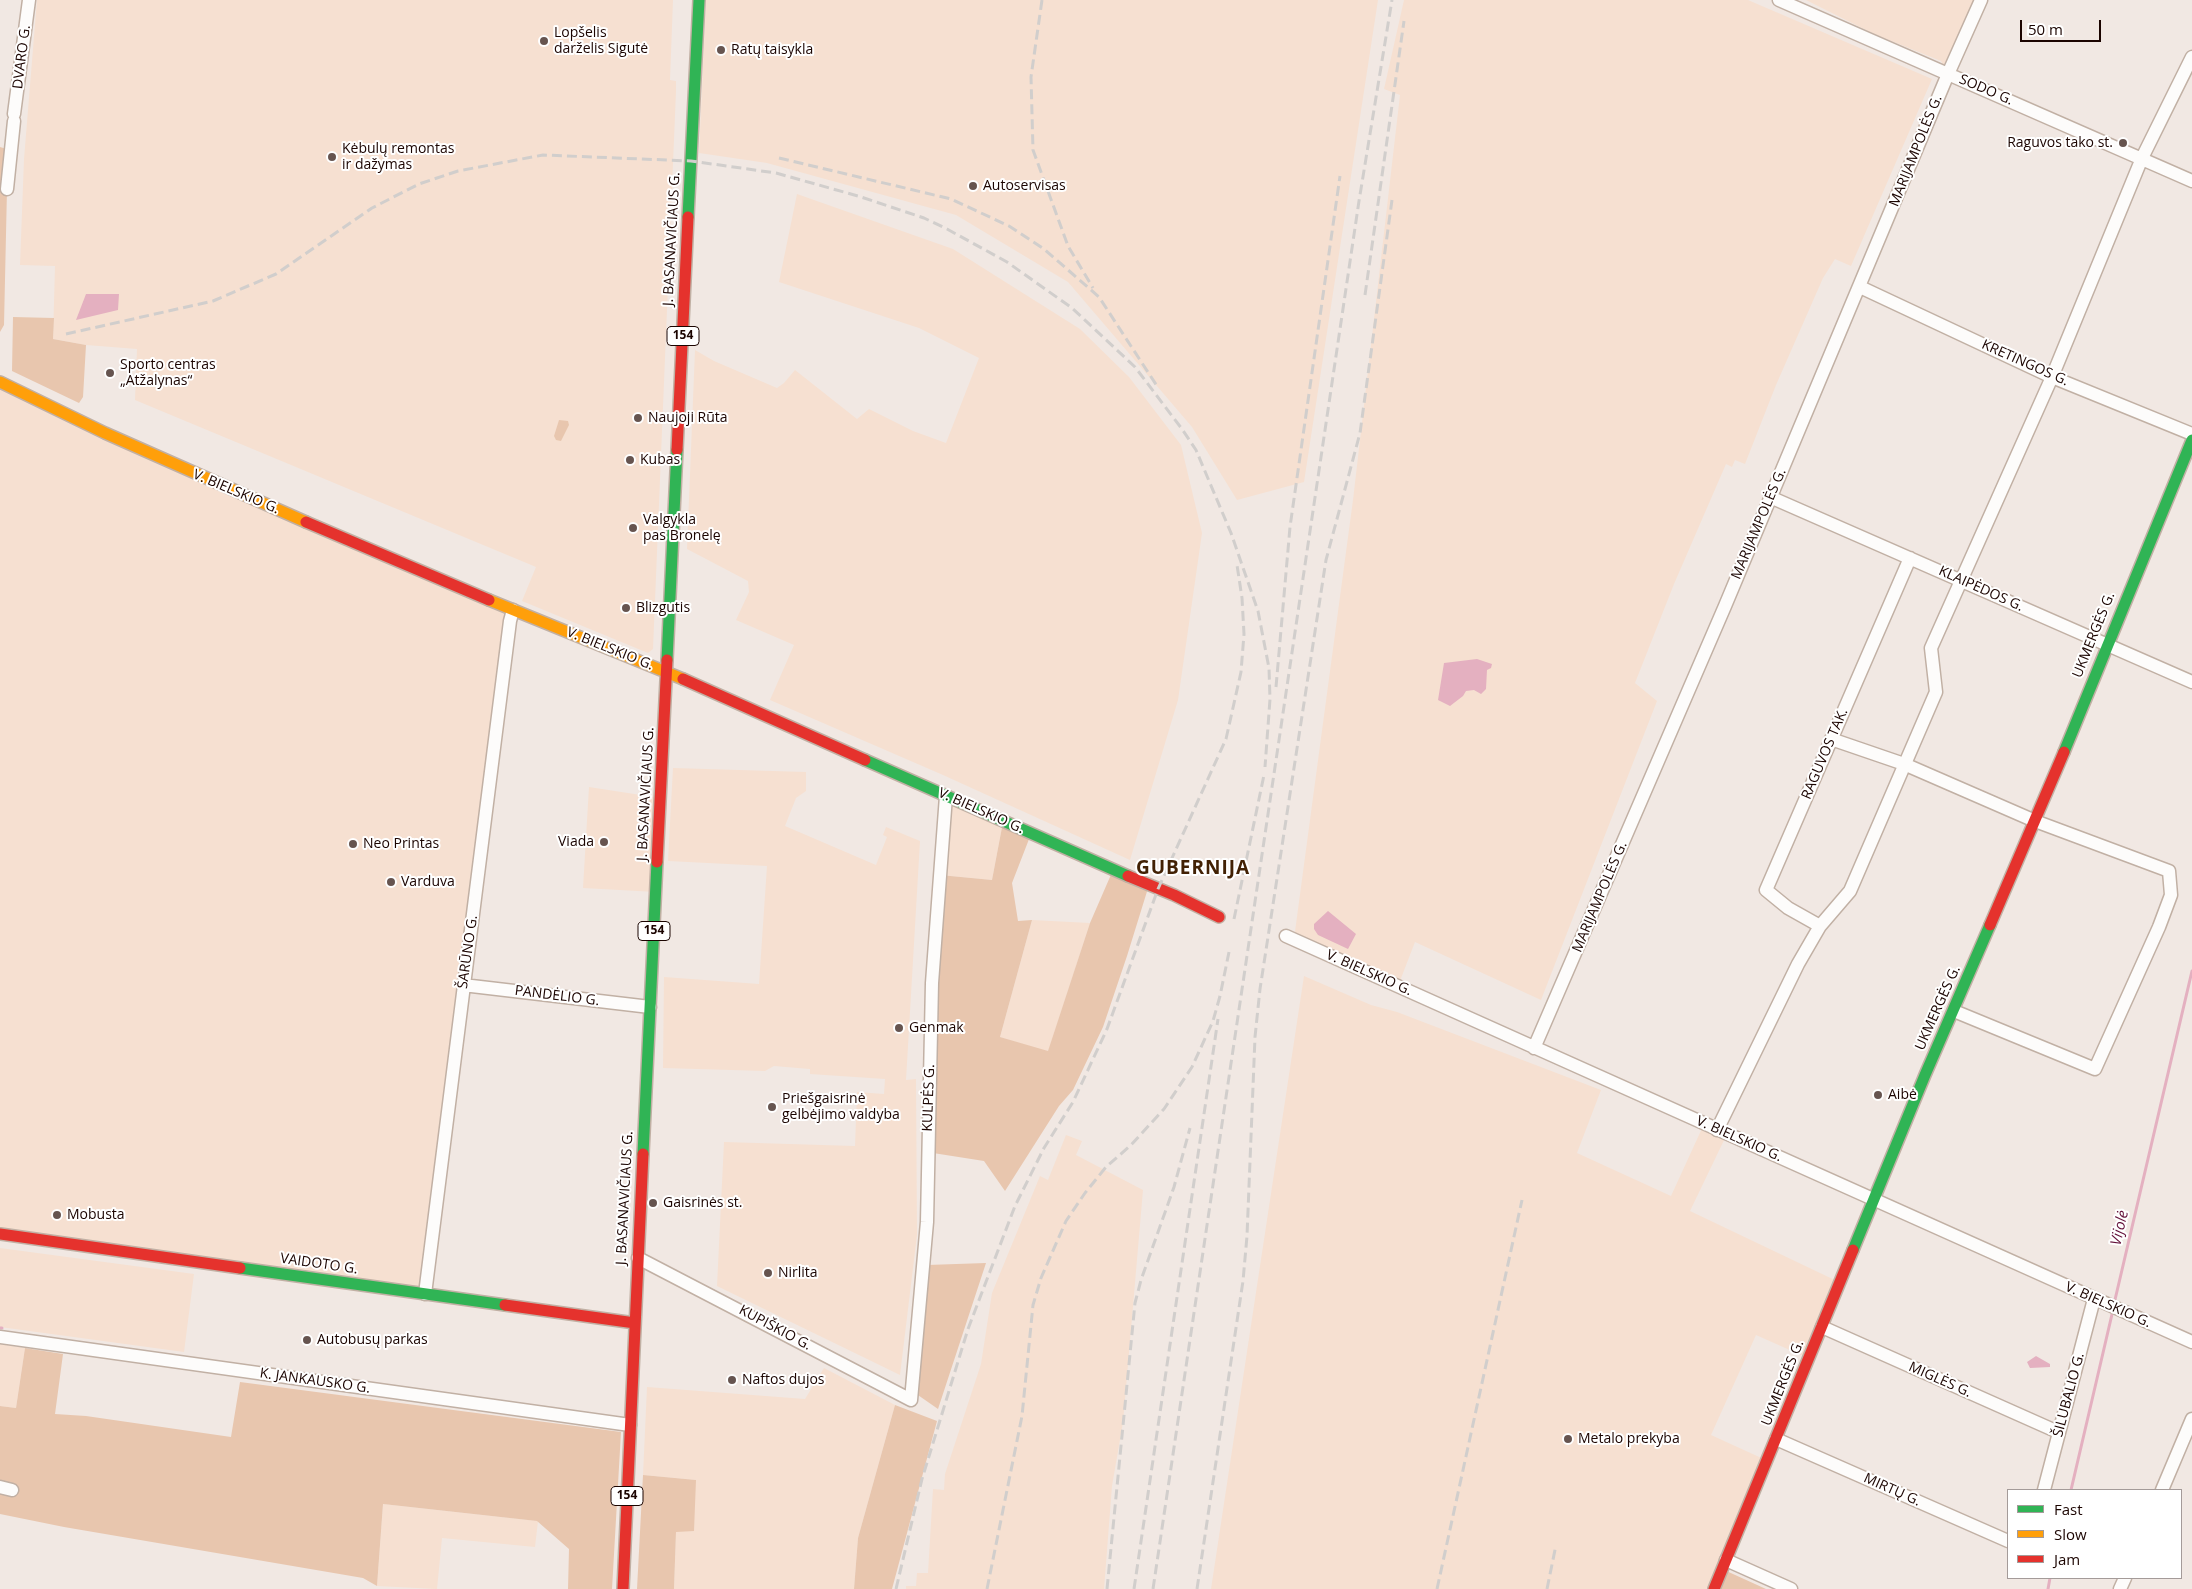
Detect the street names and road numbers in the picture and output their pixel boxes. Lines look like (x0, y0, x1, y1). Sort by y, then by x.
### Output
street label: DVARO G. (10, 24, 34, 90)
street label: SODO G. (1956, 71, 2016, 109)
street label: MARIJAMPOLĖS G. (1886, 93, 1946, 209)
street label: J. BASANAVIČIAUS G. (660, 172, 684, 306)
road number: 154 (667, 326, 699, 346)
street label: KRETINGOS G. (1979, 336, 2071, 390)
street label: V. BIELSKIO G. (190, 466, 282, 518)
street label: MARIJAMPOLĖS G. (1728, 466, 1790, 582)
street label: KLAIPĖDOS G. (1936, 563, 2026, 615)
street label: UKMERGĖS G. (2069, 590, 2119, 680)
street label: V. BIELSKIO G. (564, 624, 656, 674)
street label: RAGUVOS TAK. (1798, 706, 1852, 802)
street label: J. BASANAVIČIAUS G. (634, 727, 658, 861)
street label: V. BIELSKIO G. (935, 785, 1027, 837)
street label: MARIJAMPOLĖS G. (1569, 839, 1631, 955)
street label: ŠARŪNO G. (455, 914, 481, 990)
road number: 154 (638, 921, 670, 940)
street label: V. BIELSKIO G. (1323, 947, 1415, 999)
street label: UKMERGĖS G. (1912, 963, 1964, 1053)
street label: PANDĖLIO G. (514, 982, 600, 1010)
street label: KULPĖS G. (919, 1064, 939, 1132)
street label: V. BIELSKIO G. (1693, 1113, 1785, 1165)
street label: J. BASANAVIČIAUS G. (613, 1131, 637, 1265)
street label: VAIDOTO G. (279, 1250, 359, 1278)
street label: V. BIELSKIO G. (2062, 1279, 2154, 1331)
street label: KUPIŠKIO G. (736, 1302, 814, 1354)
street label: UKMERGĖS G. (1758, 1338, 1808, 1428)
street label: ŠILUBALIO G. (2050, 1351, 2088, 1439)
street label: MIGLĖS G. (1906, 1359, 1974, 1401)
street label: K. JANKAUSKO G. (259, 1365, 371, 1397)
street label: MIRTŲ G. (1861, 1470, 1923, 1510)
road number: 154 (611, 1486, 643, 1505)

